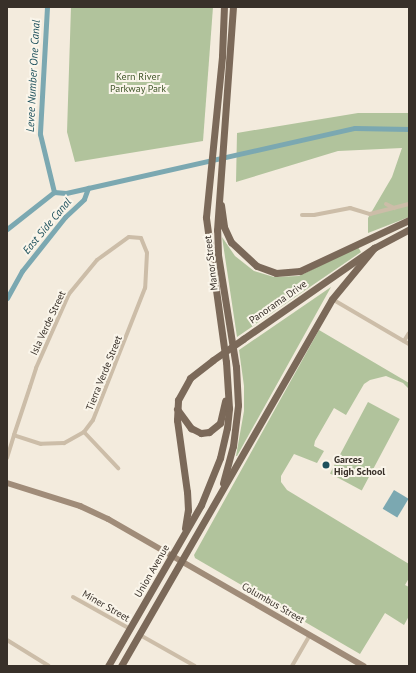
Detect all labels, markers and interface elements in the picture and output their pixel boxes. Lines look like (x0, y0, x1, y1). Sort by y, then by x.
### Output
water label: Levee Number One Canal (23, 20, 43, 132)
park label: Kern River Parkway Park (110, 70, 166, 94)
water label: East Side Canal (20, 195, 74, 257)
street label: Manor Street (202, 235, 220, 291)
street label: Panorama Drive (247, 278, 309, 326)
street label: Isla Verde Street (28, 289, 68, 357)
street label: Tierra Verde Street (83, 334, 125, 412)
place label: Garces High School (334, 453, 385, 476)
marker: Garces High School (321, 460, 331, 470)
street label: Union Avenue (132, 542, 172, 600)
street label: Columbus Street (240, 580, 306, 626)
street label: Miner Street (80, 588, 132, 624)

